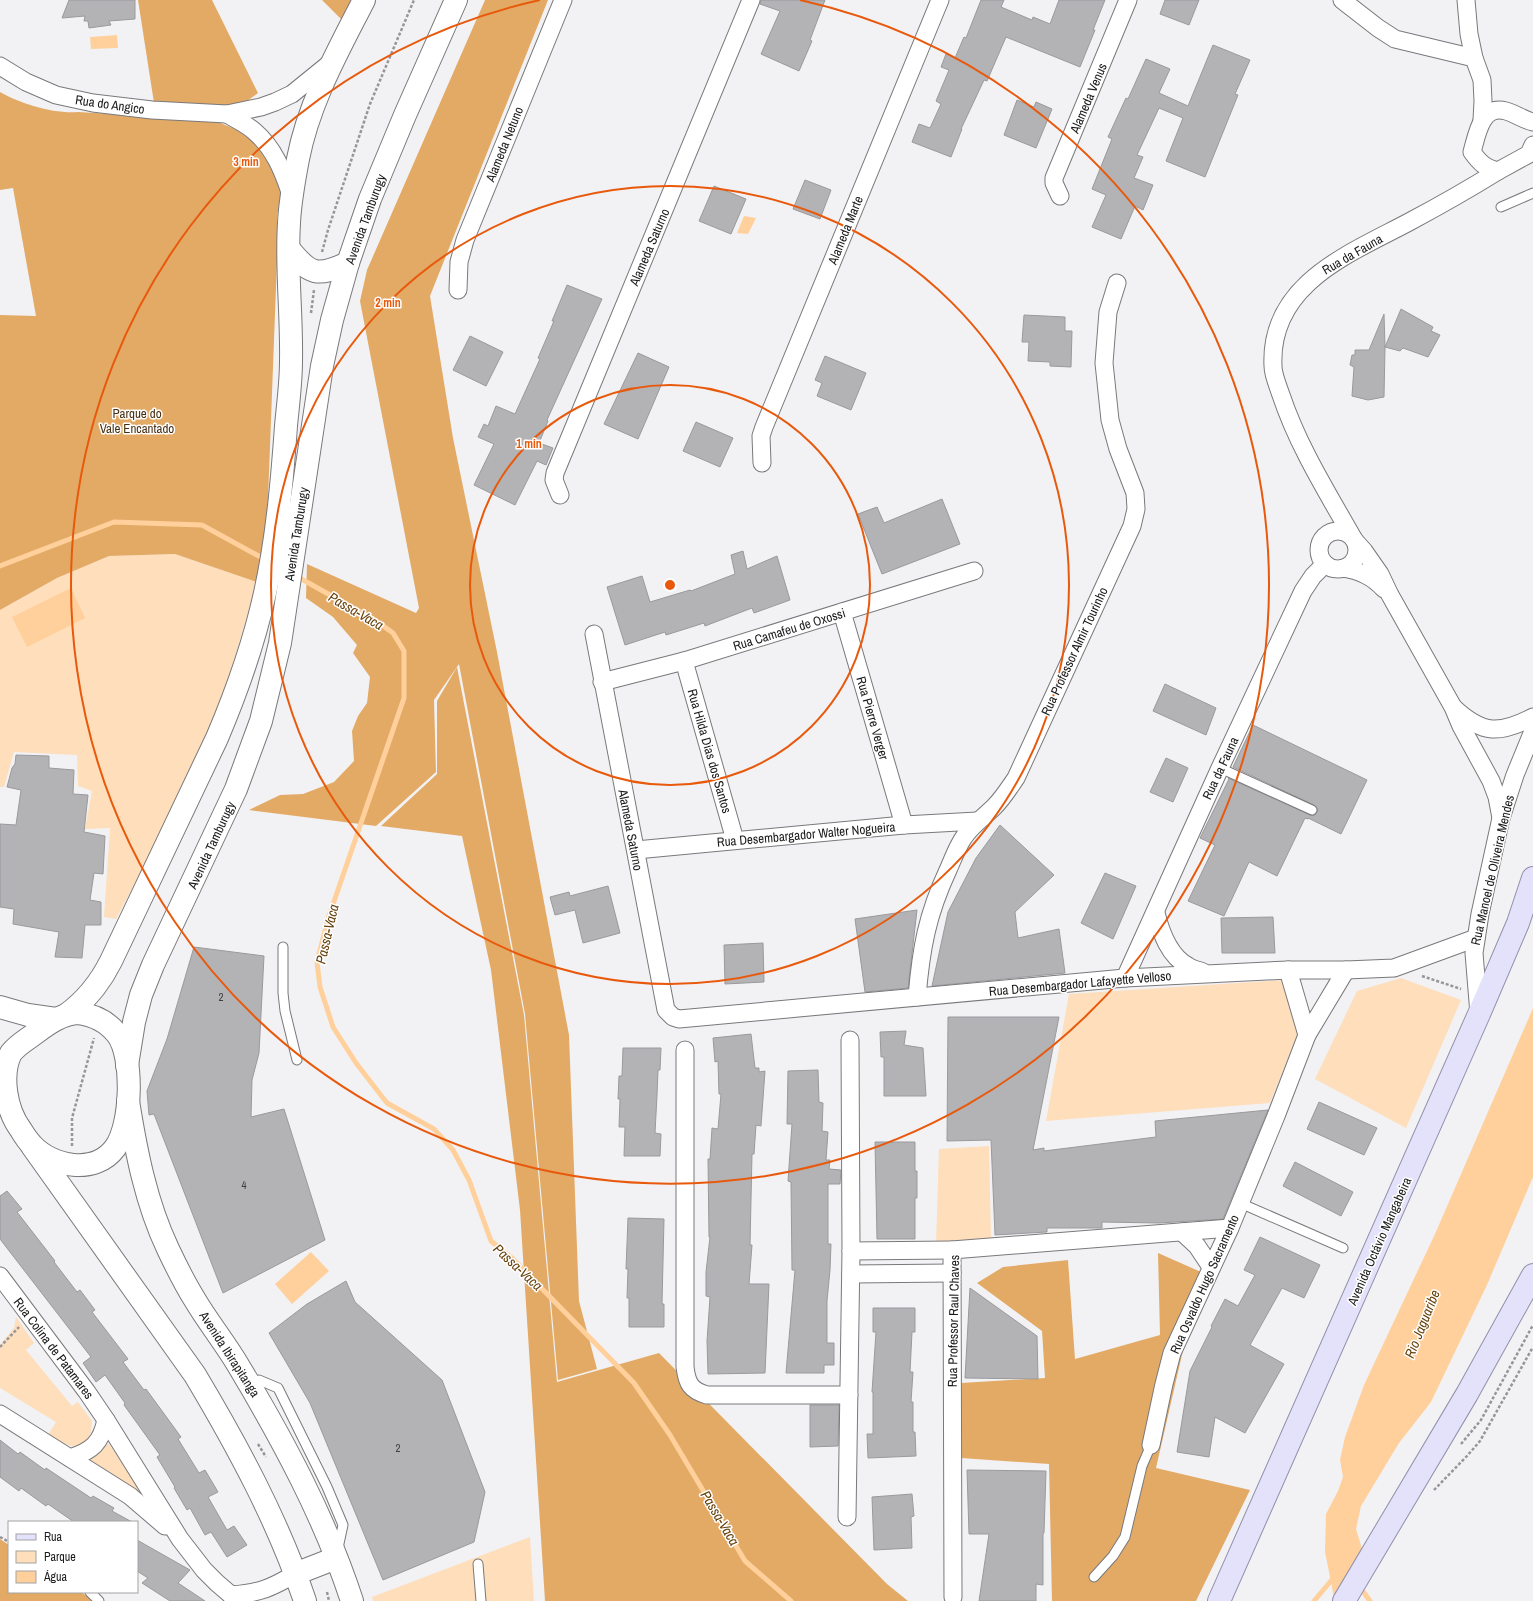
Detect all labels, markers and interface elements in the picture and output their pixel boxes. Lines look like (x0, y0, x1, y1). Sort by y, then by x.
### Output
street label: Alameda Venus (1066, 60, 1111, 137)
street label: Rua do Angico (74, 91, 146, 118)
street label: Alameda Netuno (481, 104, 527, 185)
text: 3 min (233, 154, 259, 170)
street label: Avenida Tamburugy (341, 171, 390, 267)
street label: Alameda Marte (824, 193, 867, 268)
street label: Alameda Saturno (625, 206, 673, 289)
street label: Rua da Fauna (1319, 230, 1386, 279)
text: 2 min (375, 295, 401, 311)
park label: Parque do Vale Encantado (100, 405, 174, 437)
text: 1 min (516, 436, 542, 452)
street label: Avenida Tamburugy (281, 485, 312, 583)
centre of rings (663, 578, 677, 592)
street label: Rua Professor Almir Tourinho (1037, 584, 1112, 718)
water label: Passa-Vaca (325, 588, 387, 634)
street label: Rua Camafeu de Oxossi (731, 604, 847, 655)
street label: Rua Pierre Verger (853, 674, 893, 762)
street label: Rua Hilda Dias dos Santos (684, 687, 735, 815)
street label: Rua da Fauna (1199, 734, 1242, 802)
street label: Alameda Saturno (614, 787, 647, 872)
street label: Rua Manoel de Oliveira Mendes (1467, 793, 1518, 947)
street label: Avenida Tamburugy (183, 798, 239, 893)
street label: Rua Desembargador Walter Nogueira (716, 818, 896, 851)
water label: Passa-Vaca (311, 902, 343, 966)
street label: Rua Desembargador Lafayette Velloso (988, 967, 1172, 1000)
house number: 2 (218, 990, 224, 1004)
street label: Avenida Octávio Mangabeira (1343, 1174, 1415, 1309)
house number: 4 (241, 1178, 247, 1192)
street label: Rua Osvaldo Hugo Sacramento (1166, 1212, 1243, 1356)
water label: Passa-Vaca (490, 1240, 546, 1294)
street label: Rua Professor Raul Chaves (944, 1255, 963, 1387)
water label: Rio Jaguaribe (1400, 1287, 1444, 1361)
street label: Rua Colina de Patamares (10, 1294, 97, 1402)
street label: Avenida Ibirapitanga (195, 1307, 264, 1400)
house number: 2 (395, 1441, 401, 1455)
water label: Passa-Vaca (697, 1487, 743, 1549)
legend (8, 1521, 138, 1593)
text: Rua (44, 1529, 63, 1545)
text: Parque (44, 1549, 76, 1565)
text: Água (43, 1569, 68, 1585)

